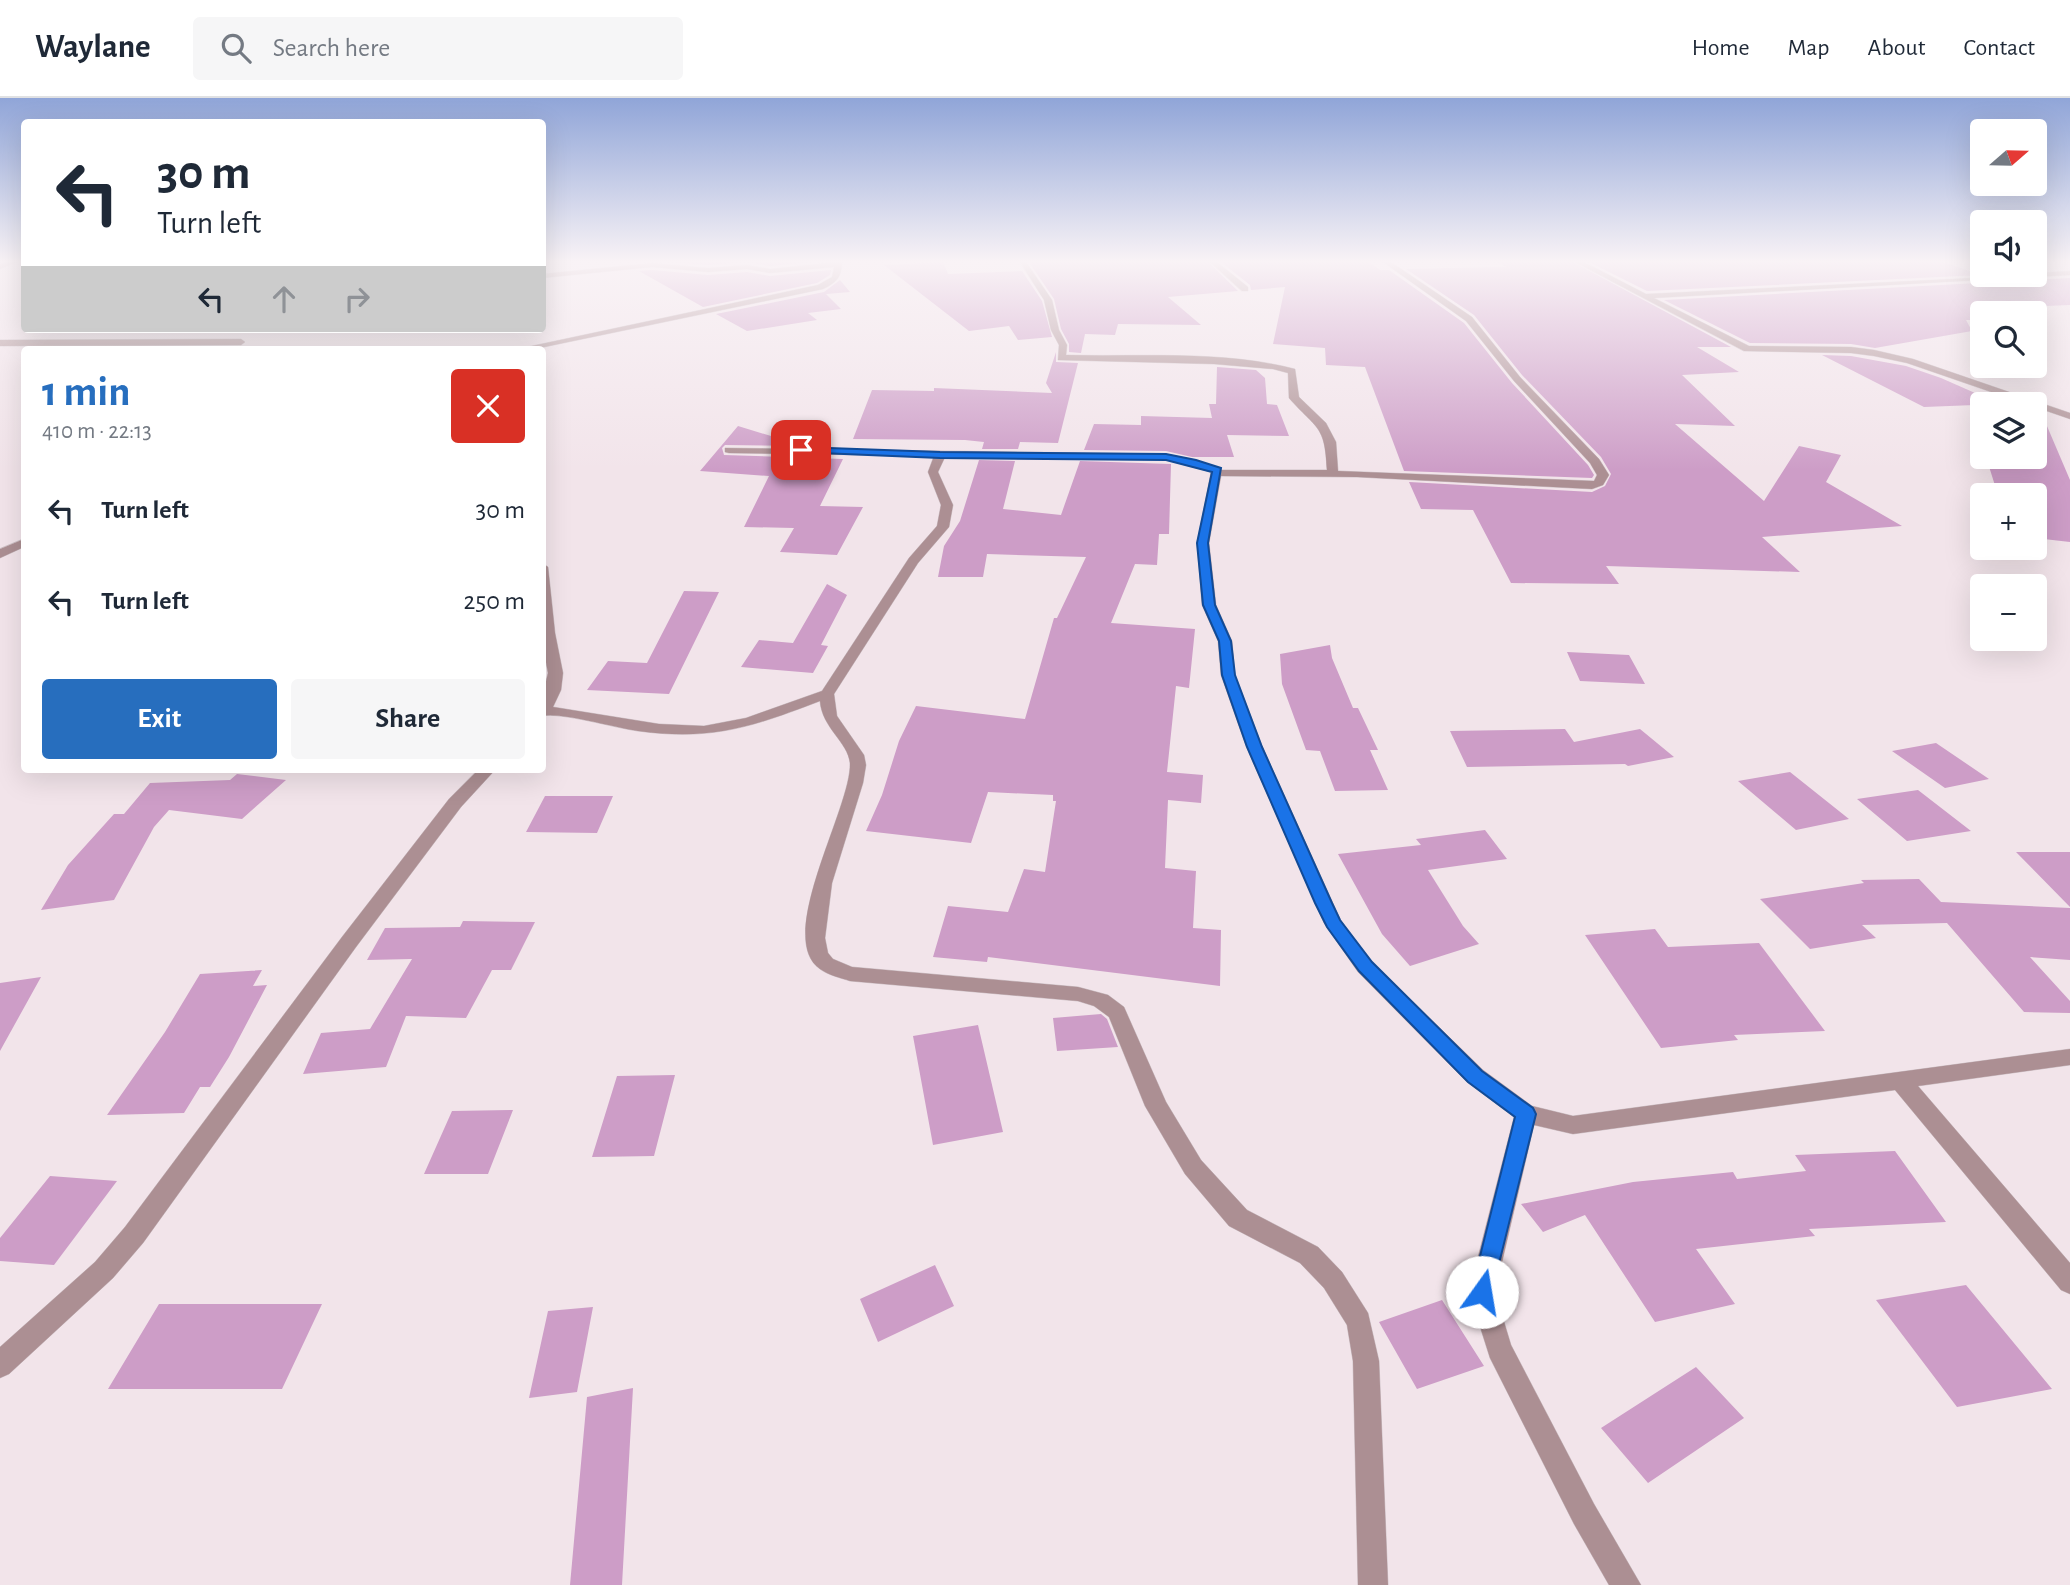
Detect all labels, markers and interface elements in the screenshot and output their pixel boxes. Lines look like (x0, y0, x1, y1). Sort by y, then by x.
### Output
search box (193, 17, 683, 80)
icon: search (217, 29, 255, 67)
text: Waylane (35, 31, 151, 64)
text: Search here (273, 35, 390, 61)
text: Home (1692, 36, 1750, 60)
text: Map (1788, 36, 1830, 60)
text: About (1868, 36, 1925, 60)
text: Contact (1963, 36, 2035, 60)
north arrow (1970, 119, 2048, 196)
map controls (1970, 119, 2047, 651)
icon: left (42, 147, 133, 238)
text: 30 m (157, 149, 251, 198)
text: Turn left (157, 207, 261, 239)
button: sound (1970, 210, 2047, 287)
icon: left (192, 280, 230, 318)
icon: ahead (265, 280, 303, 318)
icon: right (338, 280, 376, 318)
button: search (1970, 301, 2047, 378)
button: close (451, 369, 525, 443)
text: 1 min (42, 371, 131, 413)
button: layers (1970, 392, 2047, 469)
text: 410 m · 22:13 (42, 420, 152, 443)
pin (771, 420, 831, 480)
icon: arrive (782, 431, 820, 469)
button: + (1970, 483, 2047, 560)
icon: left (42, 492, 80, 530)
text: Turn left (101, 497, 189, 523)
text: 30 m (475, 497, 525, 523)
button: − (1970, 574, 2047, 651)
icon: left (42, 583, 80, 621)
text: Turn left (101, 588, 189, 614)
text: 250 m (463, 588, 525, 614)
button: Exit (42, 679, 277, 759)
button: Share (291, 679, 525, 759)
position arrow (1445, 1255, 1519, 1329)

